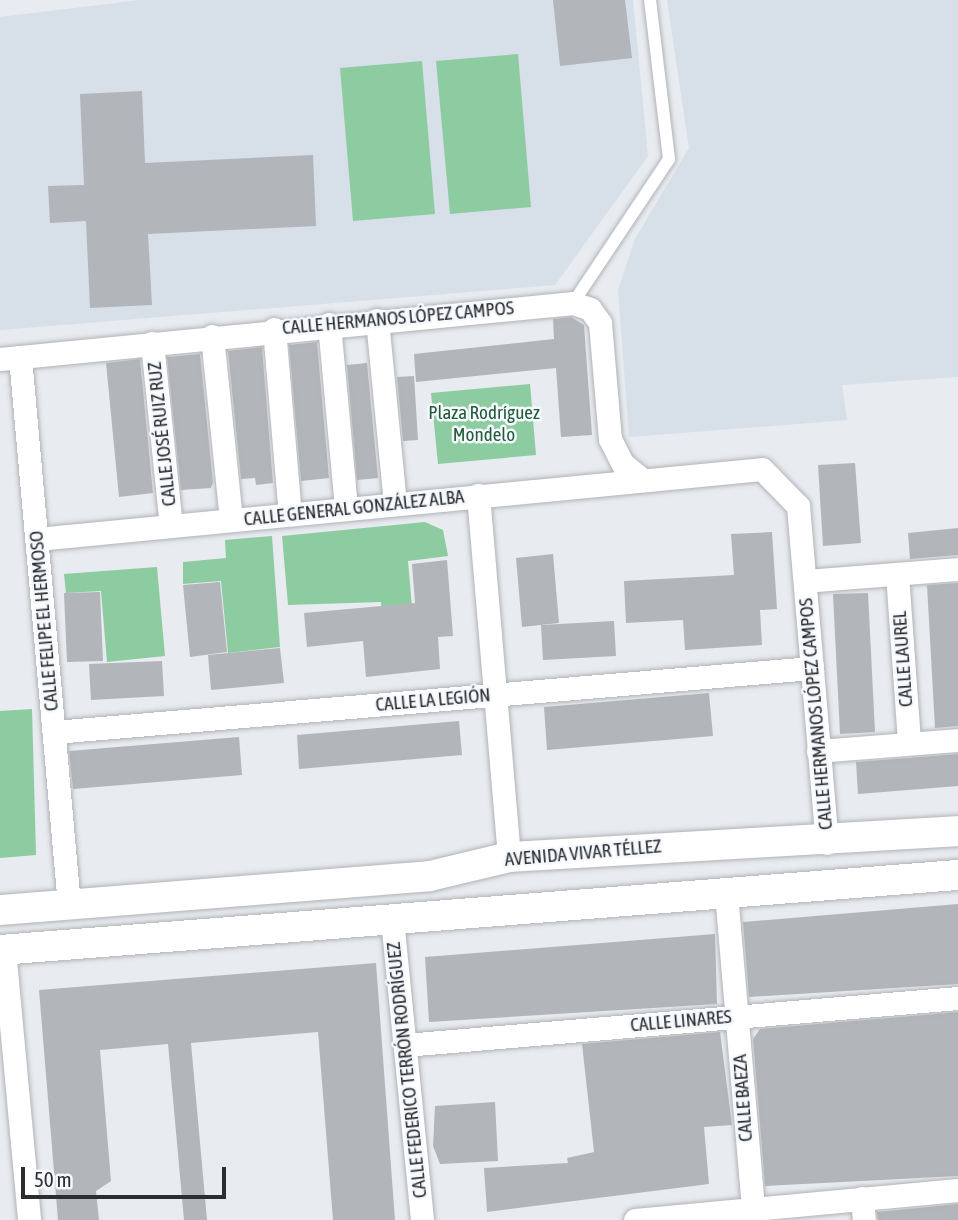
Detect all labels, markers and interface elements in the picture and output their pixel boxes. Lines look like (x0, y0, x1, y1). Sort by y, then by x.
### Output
street label: CALLE HERMANOS LÓPEZ CAMPOS (281, 297, 515, 339)
street label: CALLE JOSÉ RUIZ RUZ (143, 361, 181, 507)
park label: Plaza Rodríguez Mondelo (428, 402, 540, 446)
street label: CALLE GENERAL GONZÁLEZ ALBA (243, 485, 465, 531)
street label: CALLE FELIPE EL HERMOSO (25, 530, 63, 712)
street label: CALLE HERMANOS LÓPEZ CAMPOS (795, 597, 837, 831)
street label: CALLE LAUREL (888, 610, 918, 708)
street label: CALLE LA LEGIÓN (375, 684, 491, 716)
street label: AVENIDA VIVAR TÉLLEZ (504, 835, 662, 871)
street label: CALLE FEDERICO TERRÓN RODRÍGUEZ (382, 941, 432, 1199)
street label: CALLE LINARES (629, 1005, 733, 1037)
street label: CALLE BAEZA (729, 1054, 757, 1142)
scale bar (24, 1154, 229, 1198)
text: 50 m (34, 1167, 72, 1191)

